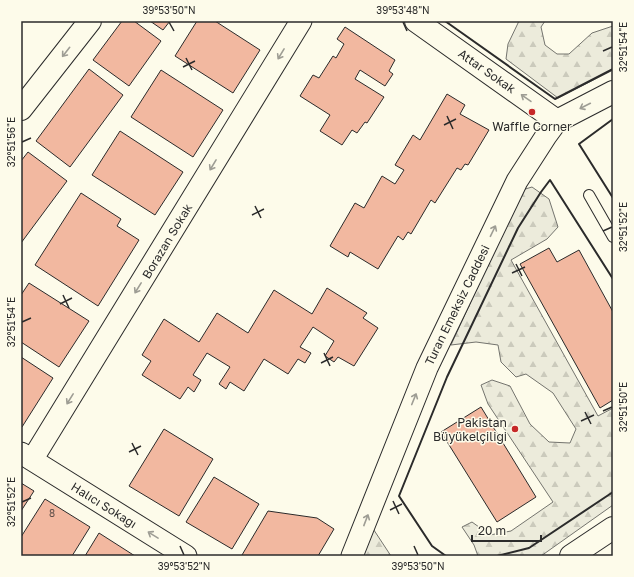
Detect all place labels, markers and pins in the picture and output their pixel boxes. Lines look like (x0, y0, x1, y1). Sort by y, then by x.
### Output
marker: Waffle Corner (527, 107, 537, 117)
place label: Waffle Corner (492, 119, 572, 134)
place label: Pakistan Büyükelçiliği (433, 415, 507, 444)
marker: Pakistan Büyükelçiliği (510, 424, 520, 434)

